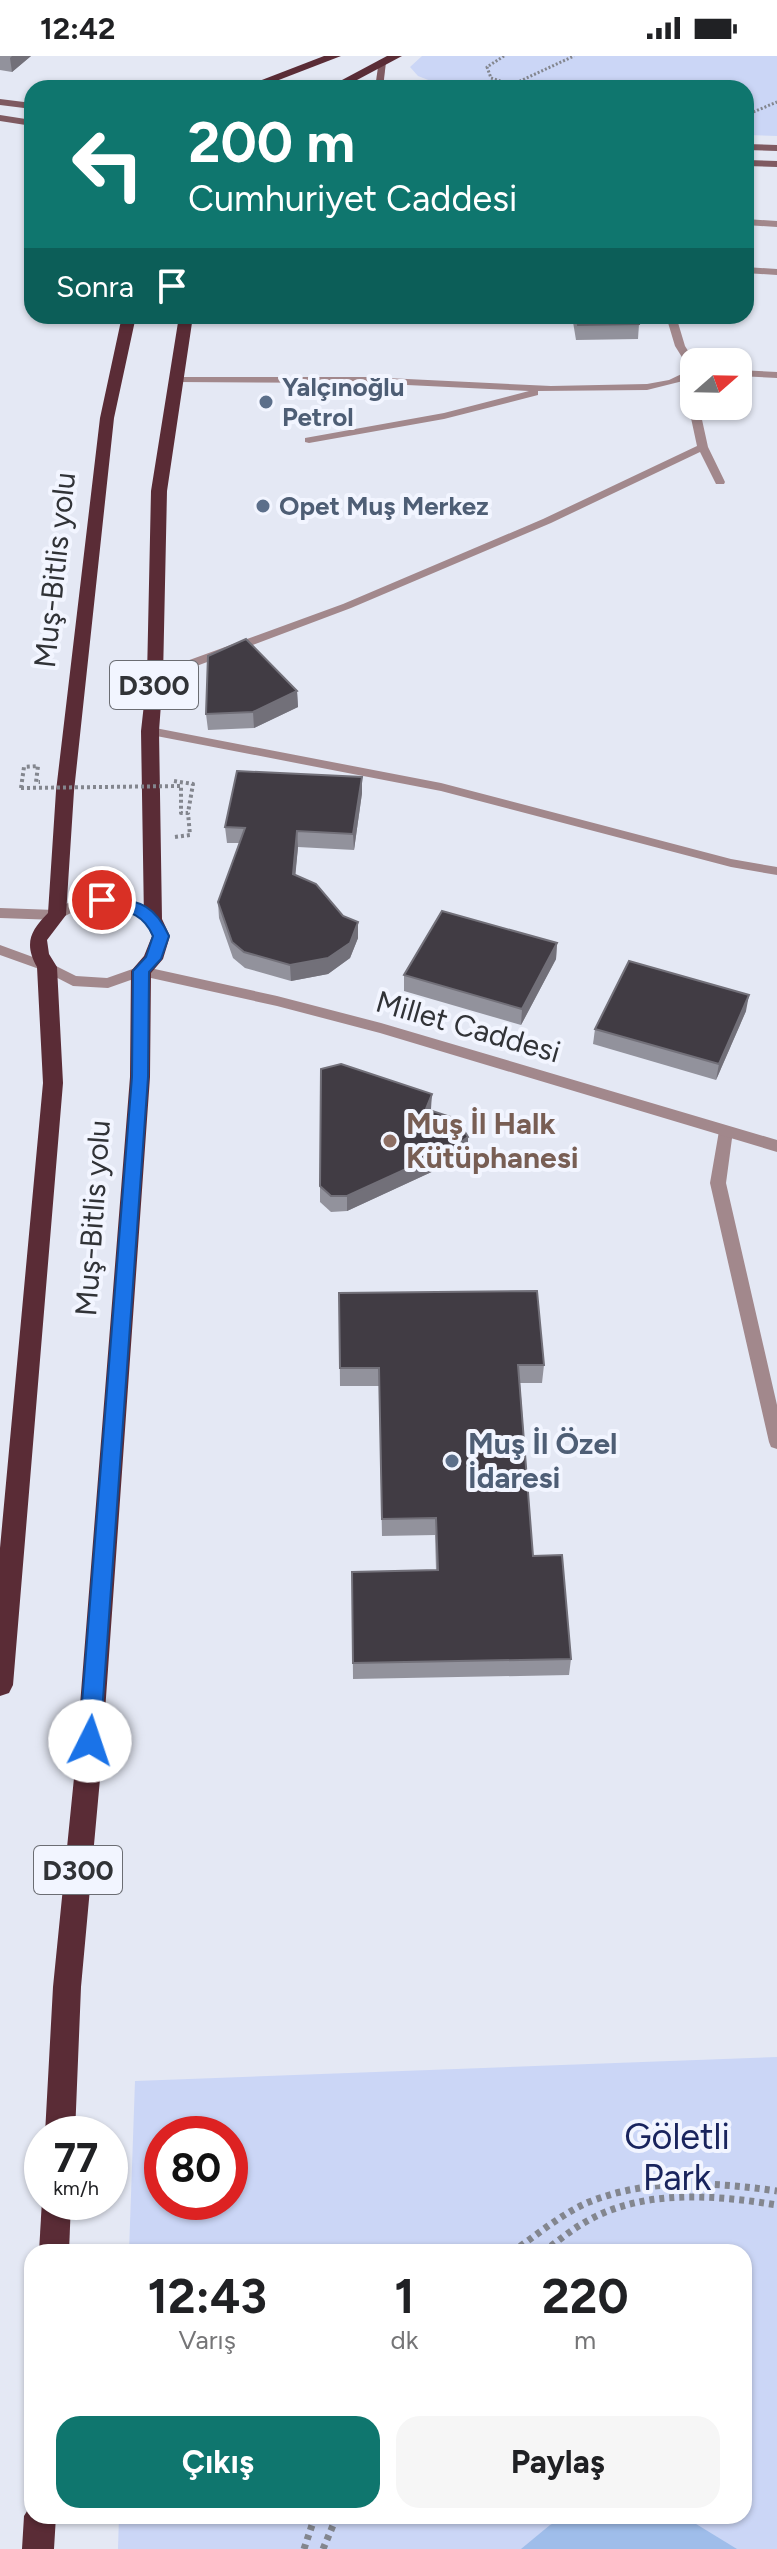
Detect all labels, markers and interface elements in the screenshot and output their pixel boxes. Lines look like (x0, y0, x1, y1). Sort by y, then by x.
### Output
text: 12:42 (40, 10, 115, 47)
text: 200 m (188, 109, 355, 176)
icon: left (56, 112, 160, 216)
text: Cumhuriyet Caddesi (188, 177, 517, 220)
icon: arrive (150, 264, 194, 308)
text: Sonra (56, 268, 134, 305)
north arrow (680, 348, 752, 420)
map controls (680, 348, 752, 420)
place label: Yalçınoğlu Petrol (282, 371, 405, 433)
marker: Yalçınoğlu Petrol (257, 393, 275, 411)
street label: Muş-Bitlis yolu (26, 470, 83, 670)
place label: Opet Muş Merkez (279, 490, 489, 522)
marker: Opet Muş Merkez (254, 497, 272, 515)
road number: D300 (110, 661, 198, 709)
pin (68, 866, 136, 934)
icon: arrive (80, 878, 124, 922)
street label: Millet Caddesi (372, 983, 565, 1071)
place label: Muş İl Halk Kütüphanesi (406, 1105, 579, 1176)
street label: Muş-Bitlis yolu (67, 1119, 118, 1317)
marker: Muş İl Halk Kütüphanesi (381, 1132, 399, 1150)
place label: Muş İl Özel İdaresi (468, 1425, 617, 1496)
marker: Muş İl Özel İdaresi (443, 1452, 461, 1470)
position arrow (48, 1699, 132, 1783)
road number: D300 (34, 1846, 122, 1894)
park label: Göletli Park (624, 2115, 730, 2199)
speed limit sign: 80 (144, 2116, 248, 2220)
text: 77 (54, 2134, 98, 2182)
text: km/h (53, 2176, 99, 2200)
text: 12:43 (147, 2267, 267, 2325)
text: 1 (394, 2267, 415, 2325)
text: 220 (542, 2267, 629, 2325)
text: Varış (179, 2324, 236, 2356)
text: dk (390, 2324, 418, 2356)
text: m (574, 2324, 596, 2356)
button: Çıkış (56, 2416, 380, 2508)
button: Paylaş (396, 2416, 720, 2508)

